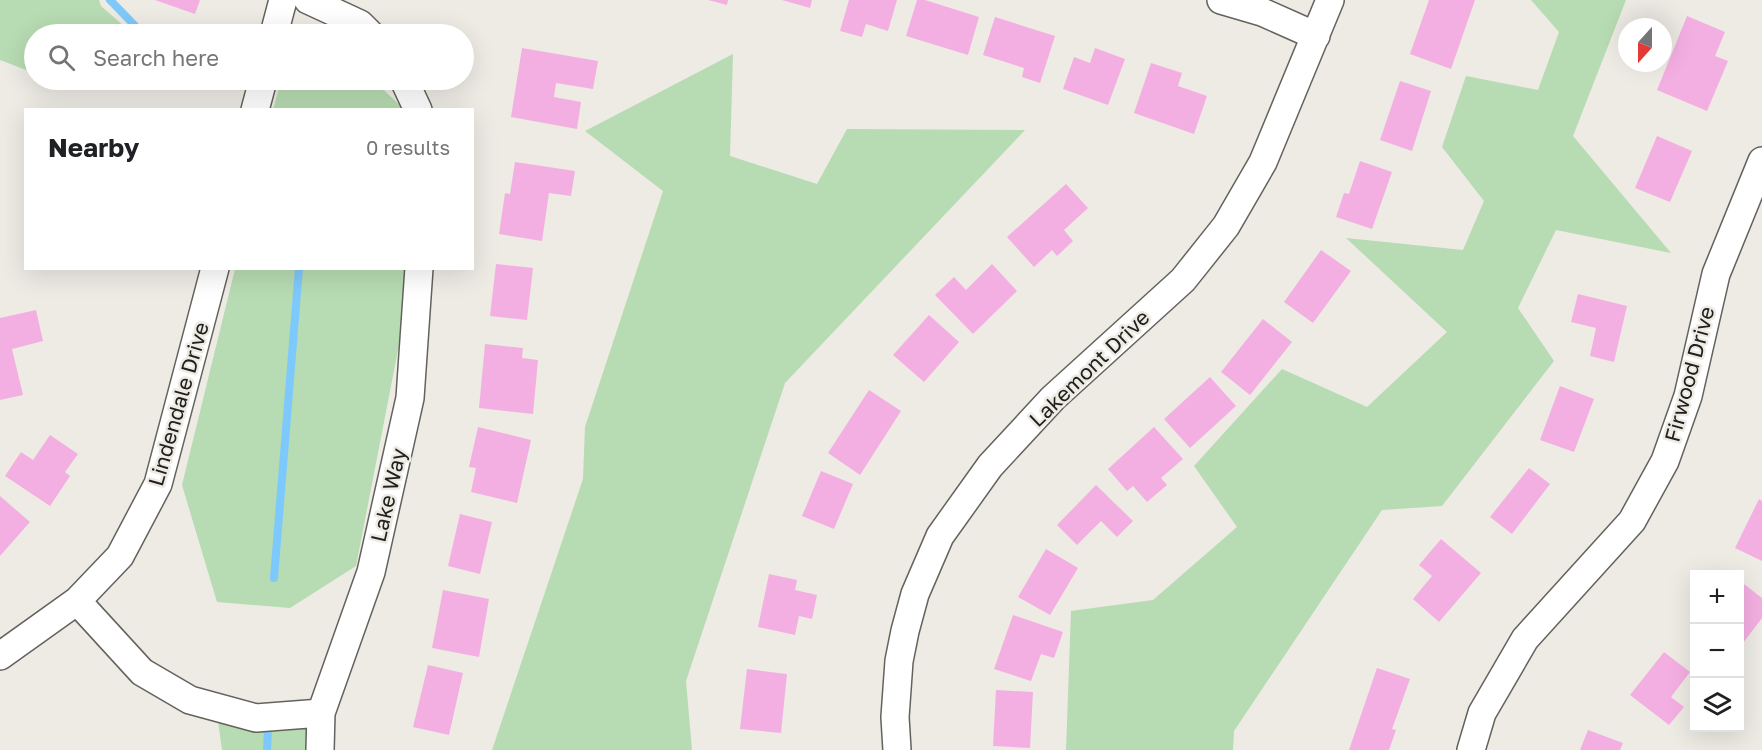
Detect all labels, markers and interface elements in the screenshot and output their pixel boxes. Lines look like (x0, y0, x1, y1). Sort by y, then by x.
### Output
north arrow (1618, 18, 1672, 72)
search box (24, 24, 474, 90)
icon: search (45, 41, 78, 74)
text: Search here (93, 44, 219, 71)
text: Nearby (48, 132, 139, 163)
text: 0 results (366, 135, 450, 159)
street label: Lakemont Drive (1023, 304, 1155, 432)
street label: Firwood Drive (1658, 304, 1720, 444)
street label: Lindendale Drive (142, 319, 214, 489)
street label: Lake Way (365, 445, 411, 544)
map controls (1690, 570, 1744, 732)
button: + (1690, 570, 1744, 624)
button: − (1690, 624, 1744, 678)
button: layers (1690, 678, 1744, 732)

